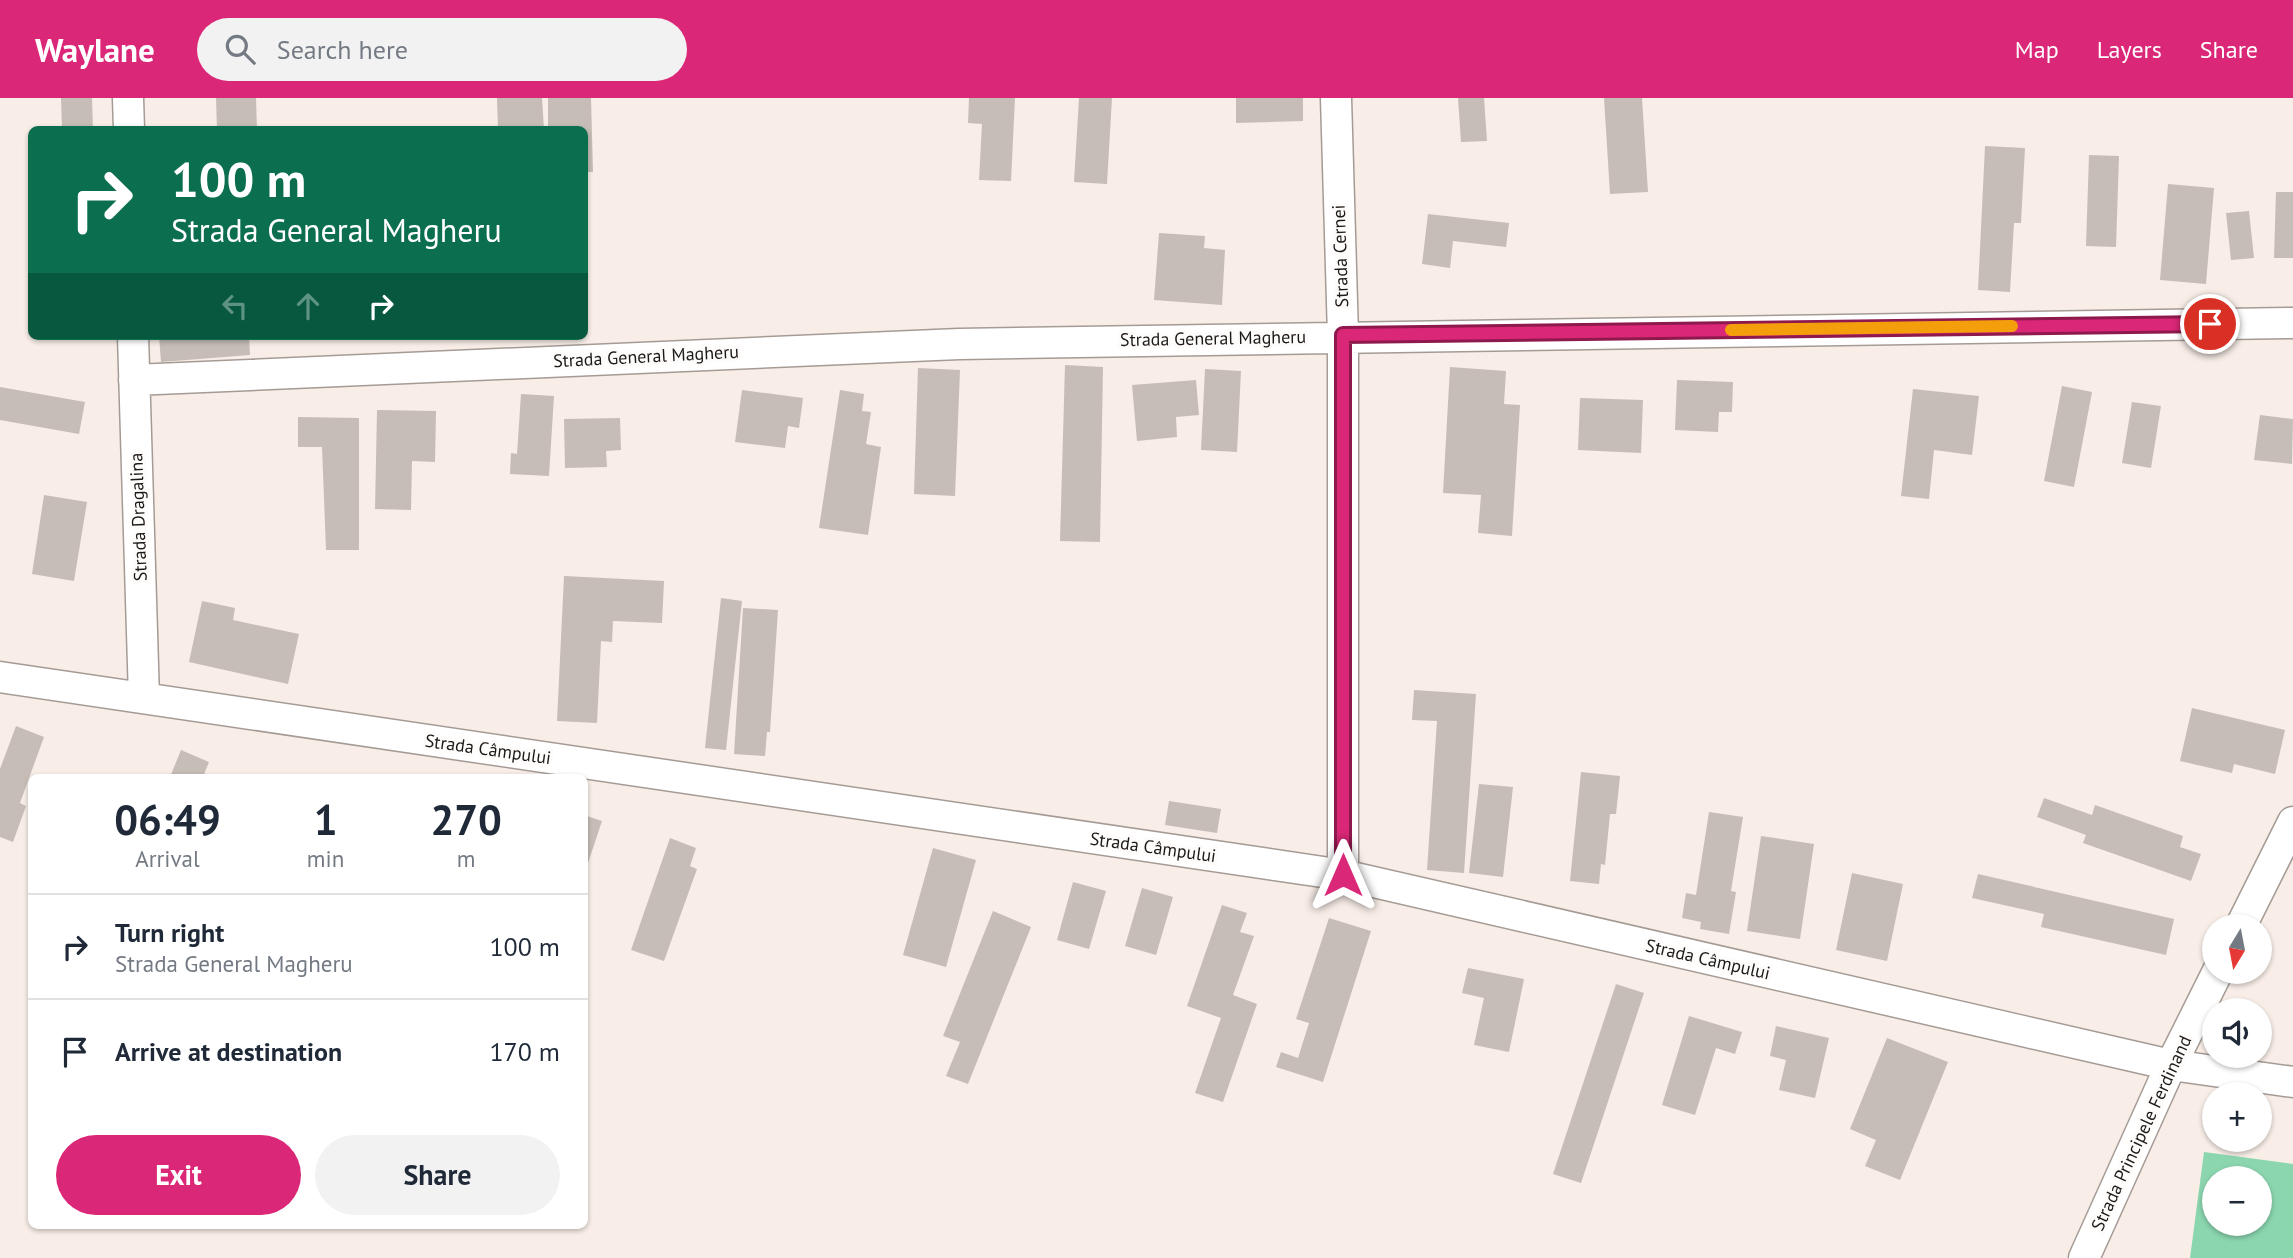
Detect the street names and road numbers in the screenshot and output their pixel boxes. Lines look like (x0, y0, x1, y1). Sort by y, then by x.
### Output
street label: Strada Cernei (1327, 204, 1353, 308)
street label: Strada General Magheru (1120, 325, 1306, 351)
street label: Strada General Magheru (553, 340, 739, 372)
street label: Strada Dragalina (124, 452, 152, 582)
street label: Strada Câmpului (423, 729, 553, 769)
street label: Strada Câmpului (1088, 827, 1218, 867)
street label: Strada Câmpului (1643, 933, 1773, 985)
street label: Strada Principele Ferdinand (2086, 1032, 2196, 1234)

